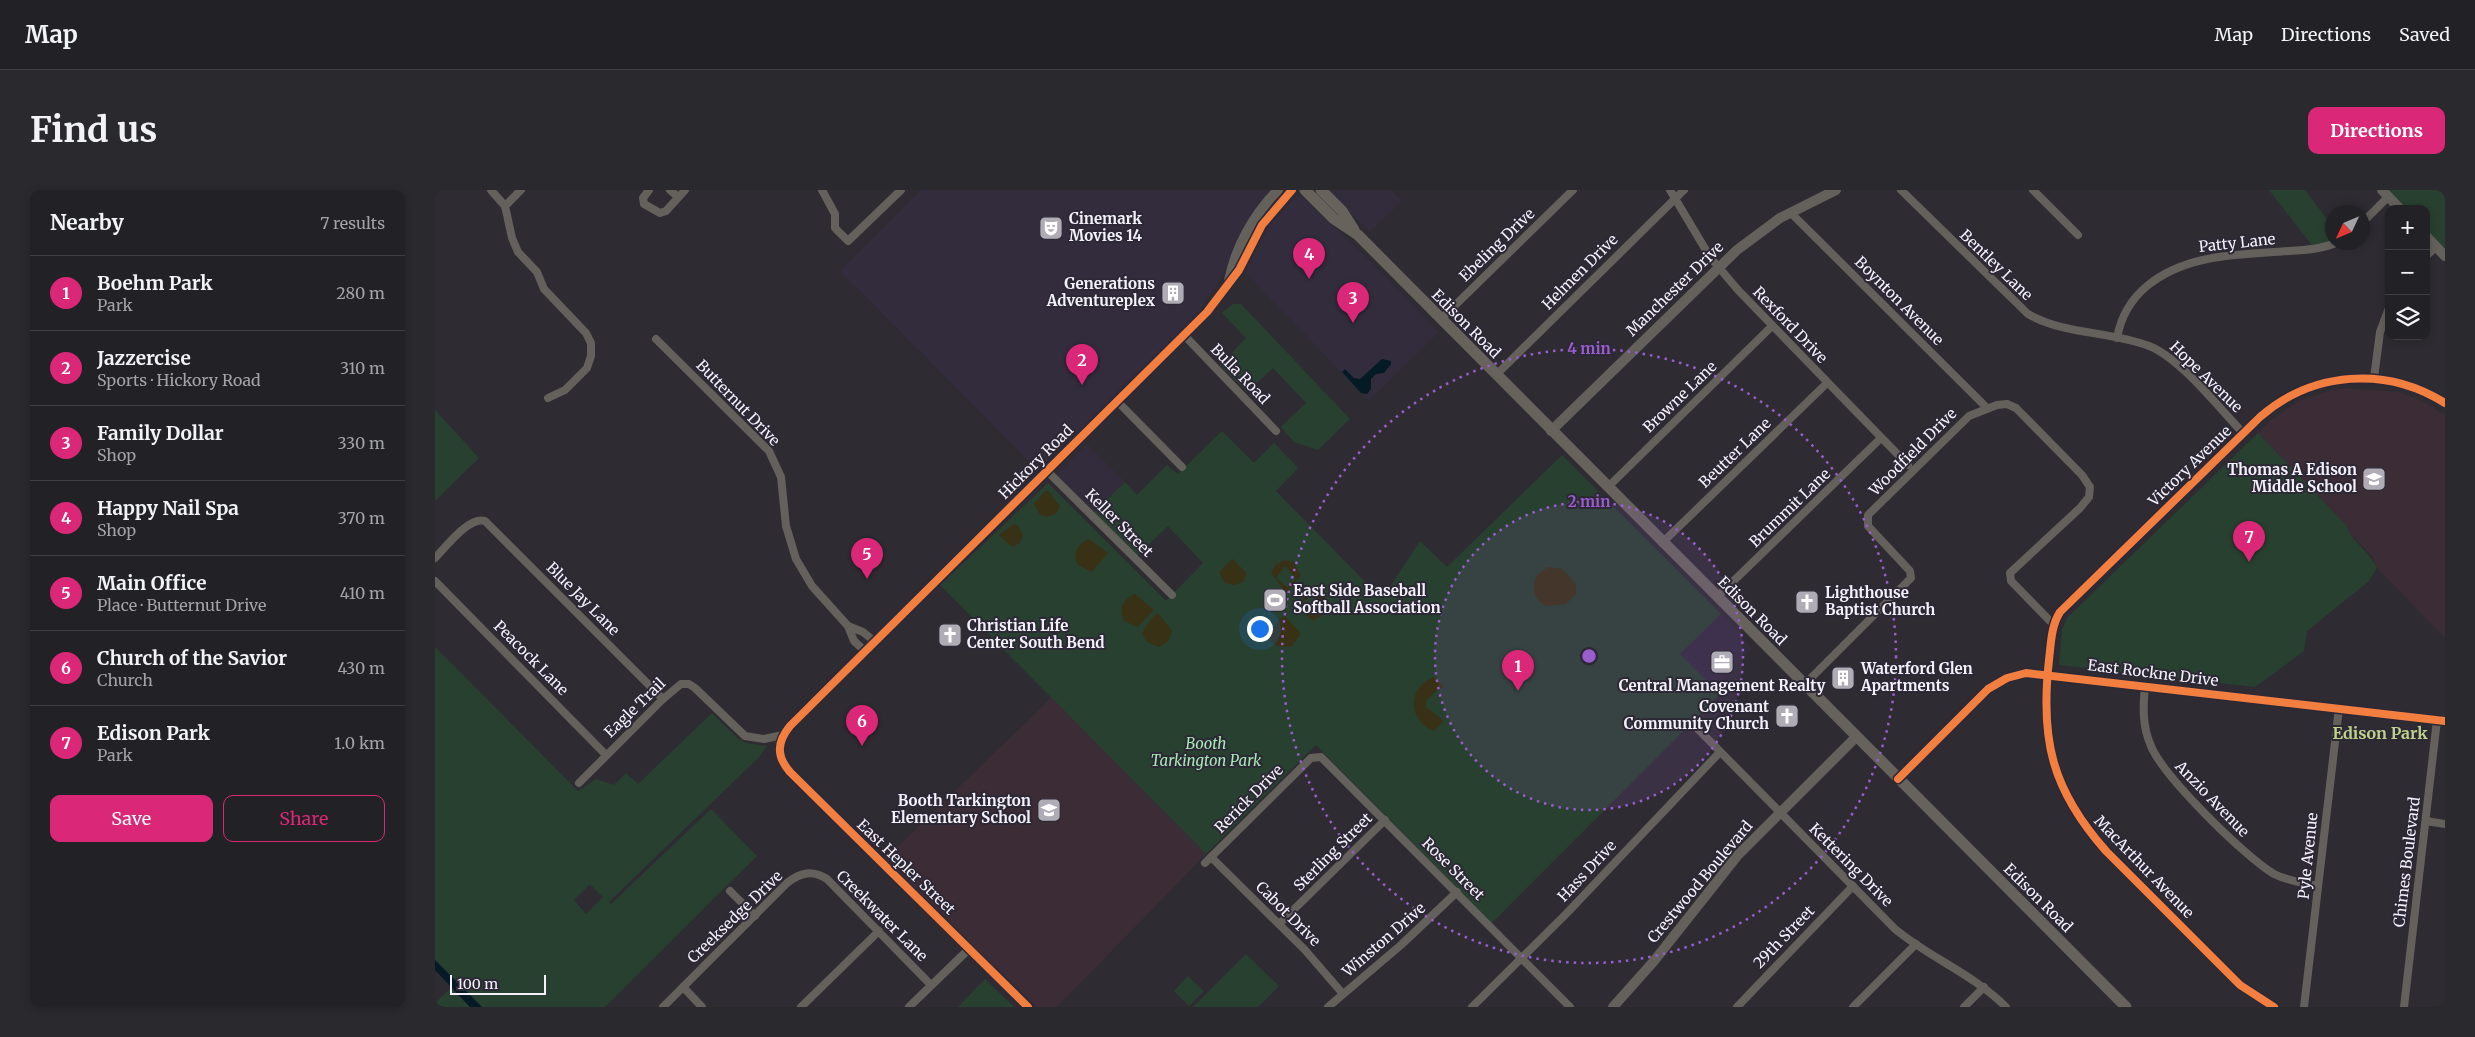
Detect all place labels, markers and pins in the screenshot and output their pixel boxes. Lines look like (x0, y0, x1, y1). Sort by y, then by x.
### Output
place label: Cinemark Movies 14 (1069, 209, 1143, 245)
theatre icon: Cinemark Movies 14 (1038, 215, 1064, 241)
pin: 4 (1293, 238, 1325, 279)
place label: Generations Adventureplex (1046, 274, 1156, 310)
building icon: Generations Adventureplex (1160, 280, 1186, 306)
pin: 3 (1337, 282, 1369, 323)
pin: 2 (1066, 344, 1098, 385)
place label: Thomas A Edison Middle School (2227, 460, 2357, 496)
school or university icon: Thomas A Edison Middle School (2361, 466, 2387, 492)
pin: 7 (2233, 521, 2265, 562)
pin: 5 (851, 538, 883, 579)
place label: East Side Baseball Softball Association (1293, 581, 1441, 617)
place label: Lighthouse Baptist Church (1825, 583, 1935, 619)
sports icon: East Side Baseball Softball Association (1262, 587, 1288, 613)
church icon: Lighthouse Baptist Church (1794, 589, 1820, 615)
place label: Christian Life Center South Bend (967, 616, 1105, 652)
church icon: Christian Life Center South Bend (937, 622, 963, 648)
centre of rings (1580, 647, 1598, 665)
office icon: Central Management Realty (1709, 649, 1735, 675)
pin: 1 (1502, 650, 1534, 691)
place label: Waterford Glen Apartments (1860, 659, 1973, 695)
building icon: Waterford Glen Apartments (1830, 665, 1856, 691)
place label: Central Management Realty (1619, 676, 1825, 695)
place label: Covenant Community Church (1624, 697, 1769, 733)
church icon: Covenant Community Church (1774, 703, 1800, 729)
pin: 6 (846, 705, 878, 746)
place label: Booth Tarkington Elementary School (891, 791, 1031, 827)
school or university icon: Booth Tarkington Elementary School (1036, 797, 1062, 823)

